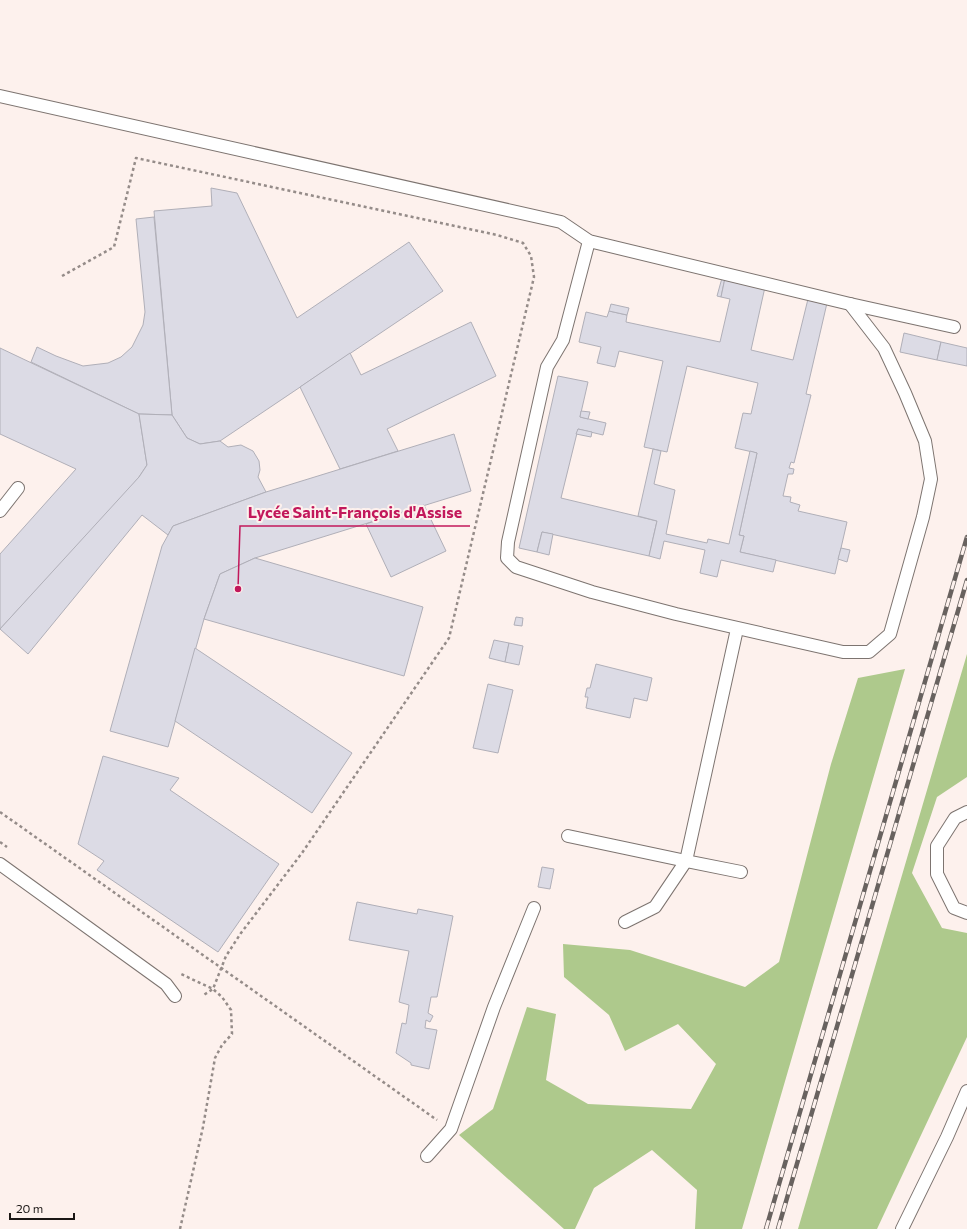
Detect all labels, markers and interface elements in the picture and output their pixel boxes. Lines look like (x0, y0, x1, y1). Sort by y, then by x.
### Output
callout: Lycée Saint-François d'Assise (240, 498, 470, 526)
text: Lycée Saint-François d'Assise (248, 502, 462, 521)
scale bar (10, 1195, 74, 1221)
text: 20 m (16, 1201, 43, 1215)

